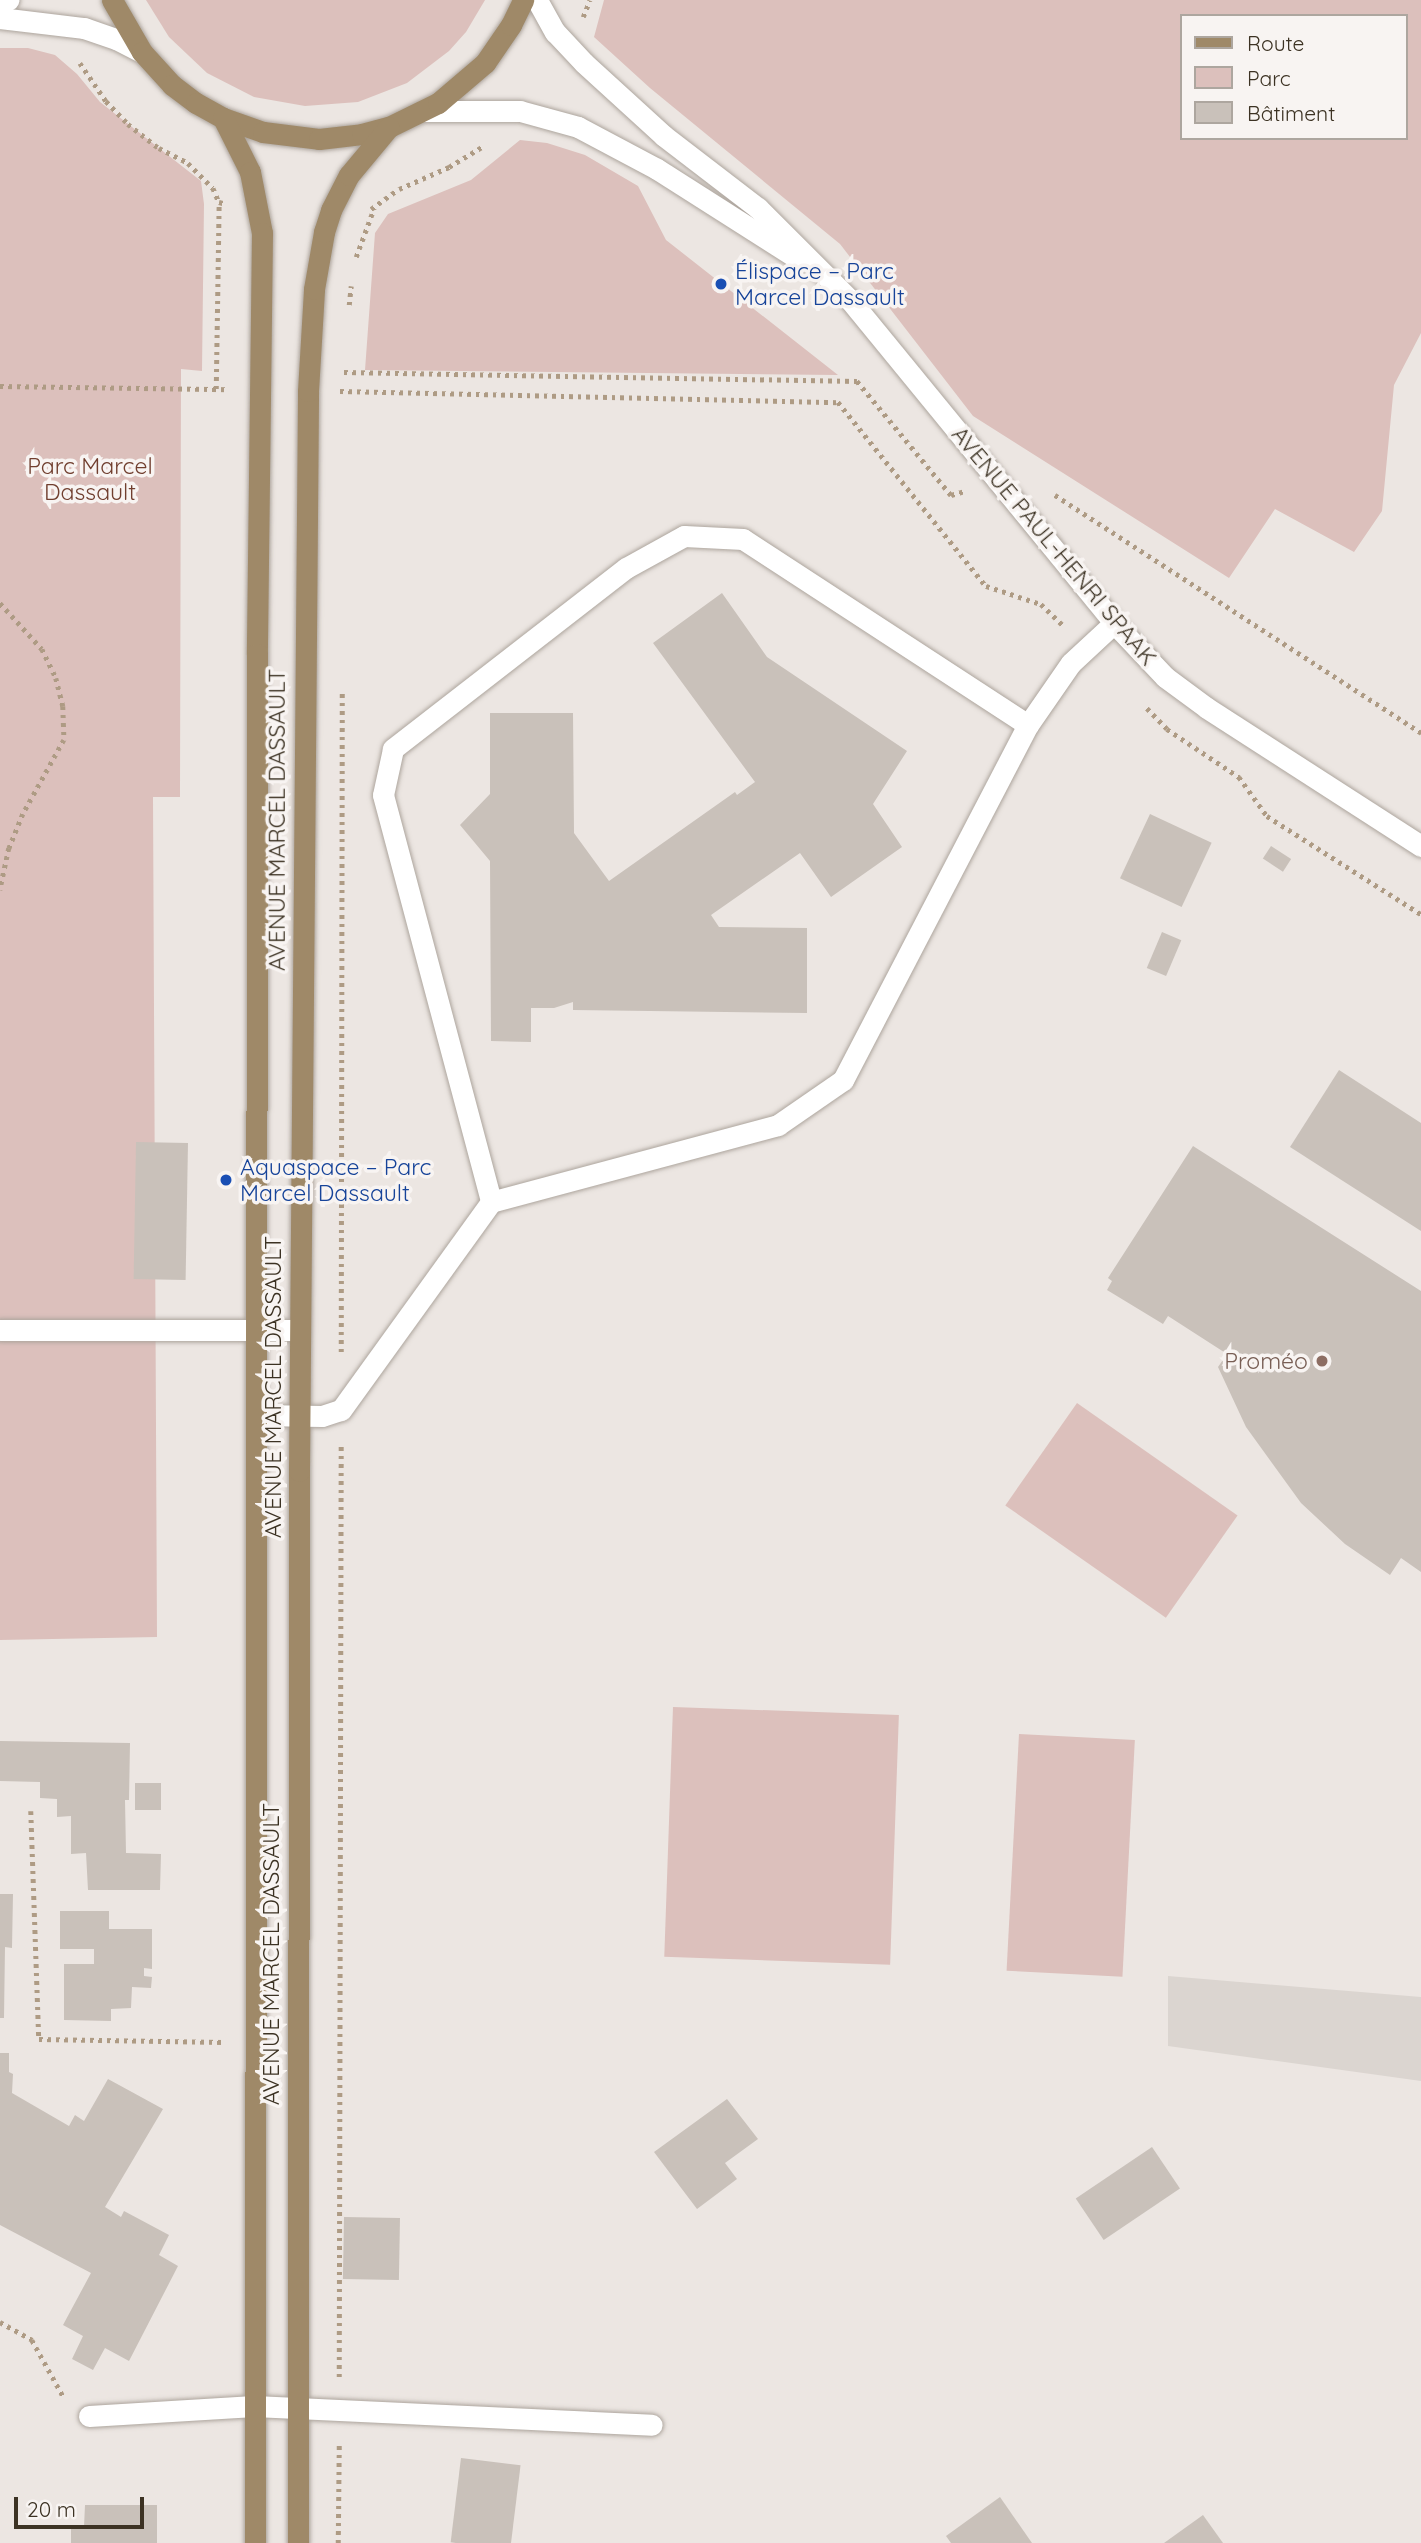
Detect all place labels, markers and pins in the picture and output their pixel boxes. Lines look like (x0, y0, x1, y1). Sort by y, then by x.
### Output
place label: Élispace – Parc Marcel Dassault (735, 257, 905, 311)
marker: Élispace – Parc Marcel Dassault (713, 276, 729, 292)
place label: Aquaspace – Parc Marcel Dassault (240, 1153, 431, 1207)
marker: Aquaspace – Parc Marcel Dassault (218, 1172, 234, 1188)
place label: Proméo (1224, 1347, 1308, 1375)
marker: Proméo (1314, 1353, 1330, 1369)

